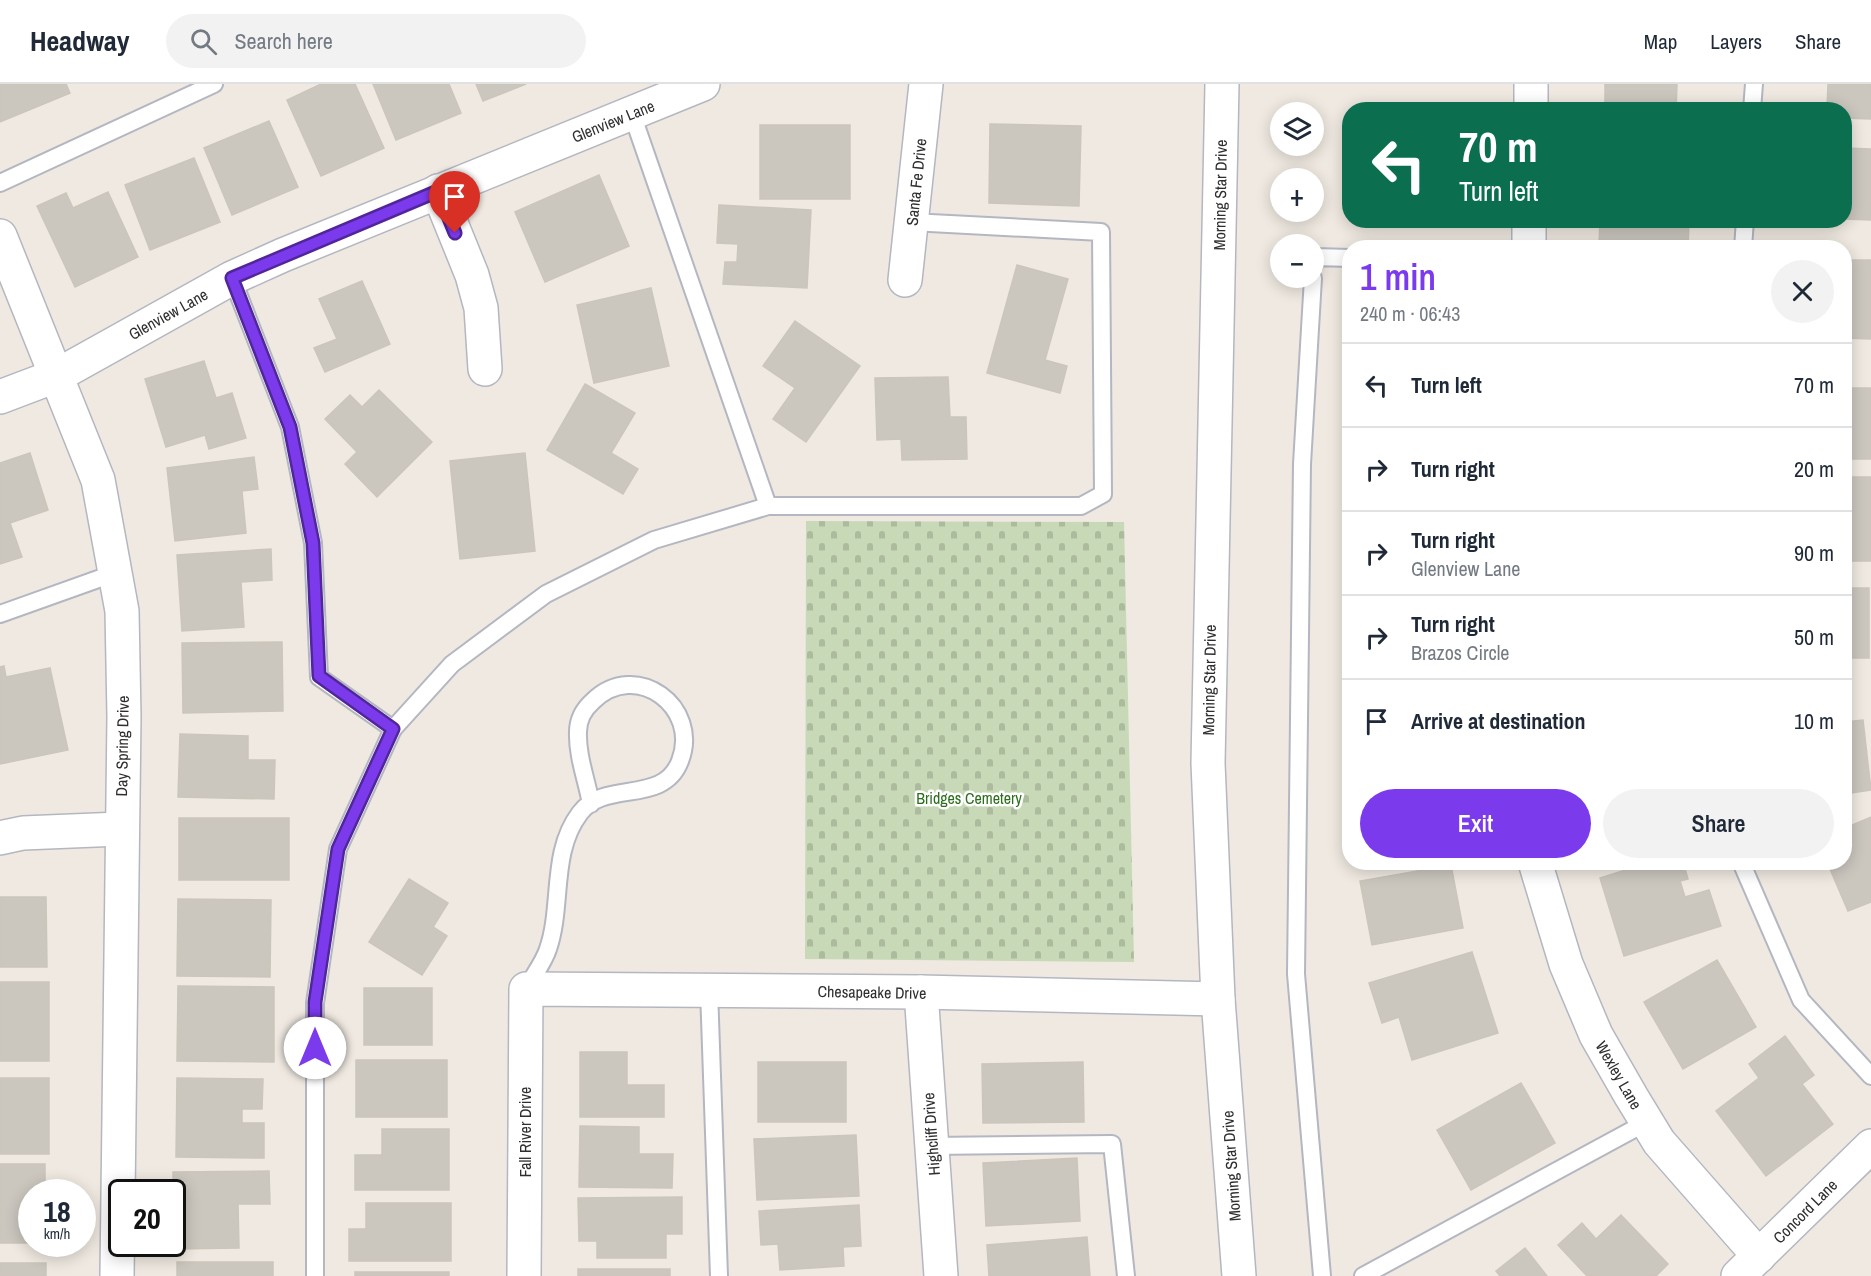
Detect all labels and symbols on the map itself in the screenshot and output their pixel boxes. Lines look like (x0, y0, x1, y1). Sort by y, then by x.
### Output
street label: Glenview Lane (568, 94, 658, 148)
street label: Santa Fe Drive (900, 137, 932, 227)
street label: Morning Star Drive (1208, 139, 1232, 251)
pin (429, 171, 480, 233)
street label: Glenview Lane (124, 283, 212, 345)
street label: Morning Star Drive (1197, 624, 1221, 736)
street label: Day Spring Drive (110, 696, 134, 796)
park label: Bridges Cemetery (916, 787, 1022, 809)
street label: Chesapeake Drive (817, 980, 927, 1004)
position arrow (283, 1016, 347, 1080)
street label: Wexley Lane (1591, 1037, 1647, 1113)
street label: Fall River Drive (514, 1087, 536, 1177)
street label: Highcliff Drive (917, 1092, 945, 1176)
street label: Morning Star Drive (1216, 1110, 1246, 1222)
street label: Concord Lane (1768, 1174, 1842, 1248)
speed limit sign: 20 (108, 1179, 186, 1257)

